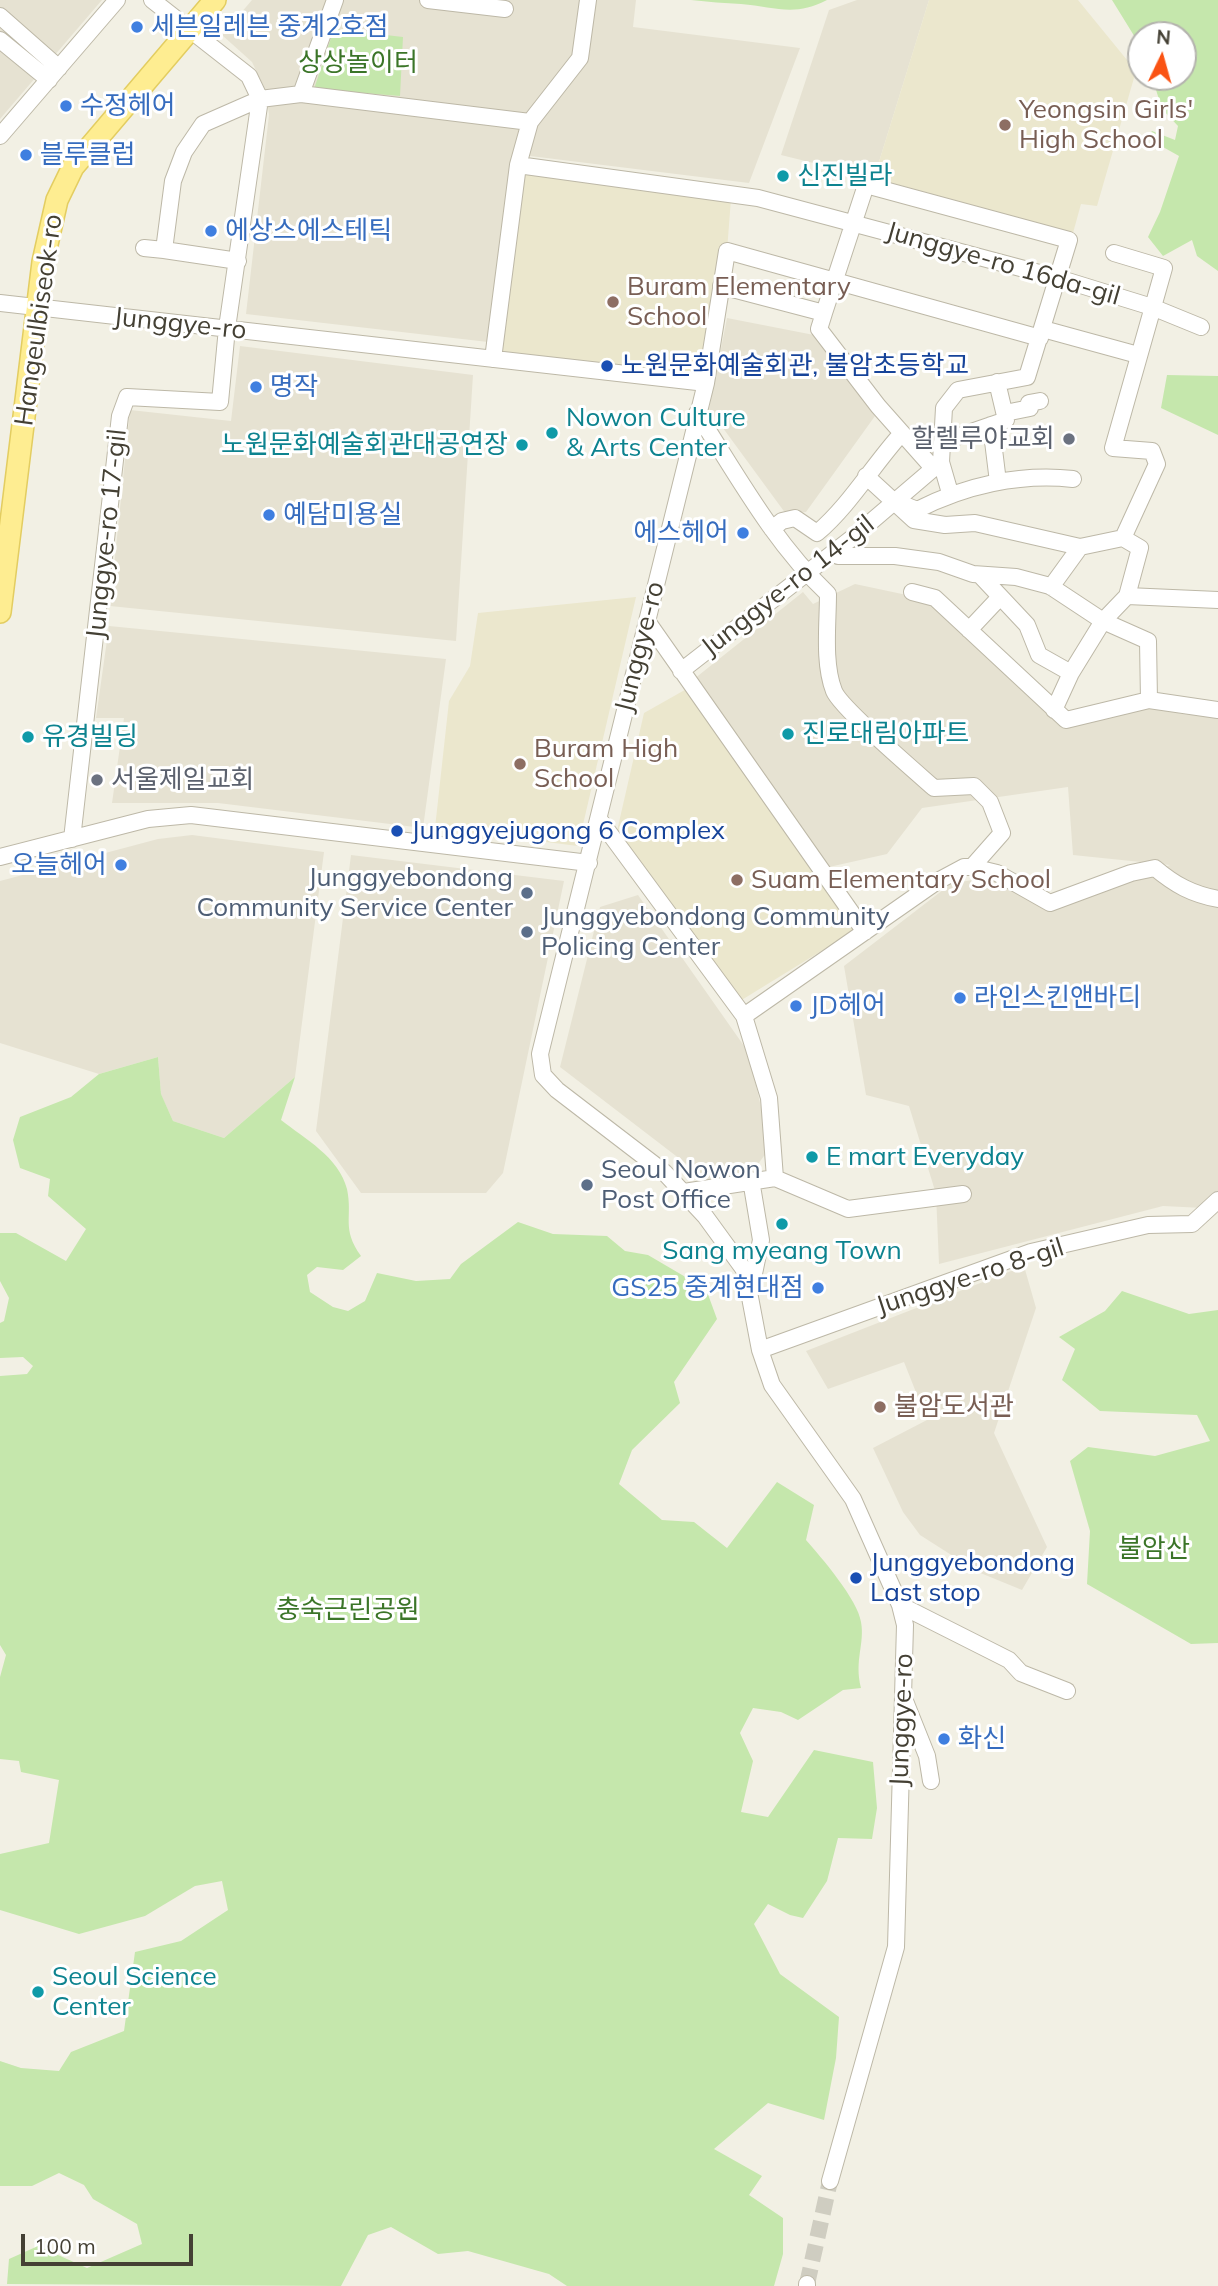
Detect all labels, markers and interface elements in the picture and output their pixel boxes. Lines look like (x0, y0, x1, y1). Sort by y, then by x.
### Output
place label: 세븐일레븐 중계2호점 (151, 11, 389, 43)
marker: 세븐일레븐 중계2호점 (129, 19, 145, 35)
north arrow (1127, 21, 1197, 91)
text: N (1155, 24, 1172, 50)
park label: 상상놀이터 (298, 47, 418, 79)
place label: 수정헤어 (80, 90, 176, 122)
place label: Yeongsin Girls' High School (1019, 94, 1193, 156)
marker: 수정헤어 (58, 98, 74, 114)
marker: Yeongsin Girls' High School (997, 117, 1013, 133)
place label: 블루클럽 (40, 139, 136, 171)
marker: 블루클럽 (18, 147, 34, 163)
place label: 신진빌라 (797, 160, 893, 192)
marker: 신진빌라 (775, 168, 791, 184)
street label: Hangeulbiseok-ro (9, 212, 69, 428)
place label: 에상스에스테틱 (225, 215, 392, 247)
street label: Junggye-ro 16da-gil (882, 216, 1124, 312)
marker: 에상스에스테틱 (203, 223, 219, 239)
place label: Buram Elementary School (627, 271, 851, 332)
marker: Buram Elementary School (605, 294, 621, 310)
street label: Junggye-ro (112, 302, 248, 346)
place label: 노원문화예술회관, 불암초등학교 (621, 350, 969, 382)
marker: 노원문화예술회관, 불암초등학교 (599, 358, 615, 374)
place label: 명작 (270, 371, 318, 403)
marker: 명작 (248, 379, 264, 395)
place label: Nowon Culture & Arts Center (566, 402, 746, 464)
place label: 할렐루야교회 (911, 423, 1055, 455)
marker: Nowon Culture & Arts Center (544, 425, 560, 441)
street label: Junggye-ro 17-gil (80, 427, 134, 641)
place label: 노원문화예술회관대공연장 (221, 429, 508, 461)
marker: 할렐루야교회 (1061, 431, 1077, 447)
marker: 노원문화예술회관대공연장 (514, 437, 530, 453)
place label: 예담미용실 (283, 499, 403, 531)
marker: 예담미용실 (261, 507, 277, 523)
street label: Junggye-ro 14-gil (695, 509, 881, 663)
place label: 에스헤어 (633, 517, 729, 549)
marker: 에스헤어 (735, 525, 751, 541)
street label: Junggye-ro (609, 578, 671, 716)
place label: 진로대림아파트 (802, 718, 969, 750)
place label: 유경빌딩 (42, 721, 138, 753)
marker: 진로대림아파트 (780, 726, 796, 742)
marker: 유경빌딩 (20, 729, 36, 745)
place label: Buram High School (534, 733, 678, 794)
marker: Buram High School (512, 756, 528, 772)
place label: 서울제일교회 (111, 764, 255, 796)
marker: 서울제일교회 (89, 772, 105, 788)
place label: Junggyejugong 6 Complex (411, 815, 725, 847)
marker: Junggyejugong 6 Complex (389, 823, 405, 839)
place label: 오늘헤어 (11, 849, 107, 881)
marker: 오늘헤어 (113, 857, 129, 873)
place label: Junggyebondong Community Service Center (196, 862, 513, 924)
place label: Suam Elementary School (751, 864, 1051, 896)
marker: Suam Elementary School (729, 872, 745, 888)
marker: Junggyebondong Community Service Center (519, 885, 535, 901)
place label: Junggyebondong Community Policing Center (541, 901, 890, 962)
marker: Junggyebondong Community Policing Center (519, 924, 535, 940)
place label: 라인스킨앤바디 (974, 982, 1141, 1014)
place label: JD헤어 (810, 990, 886, 1022)
marker: 라인스킨앤바디 (952, 990, 968, 1006)
marker: JD헤어 (788, 998, 804, 1014)
place label: E mart Everyday (826, 1141, 1024, 1173)
marker: E mart Everyday (804, 1149, 820, 1165)
place label: Seoul Nowon Post Office (601, 1154, 761, 1216)
marker: Seoul Nowon Post Office (579, 1177, 595, 1193)
marker: Sang myeang Town (774, 1216, 790, 1232)
street label: Junggye-ro 8-gil (872, 1232, 1068, 1322)
place label: Sang myeang Town (662, 1235, 902, 1267)
place label: GS25 중계현대점 (611, 1272, 804, 1304)
marker: GS25 중계현대점 (810, 1280, 826, 1296)
place label: 불암도서관 (894, 1391, 1014, 1423)
marker: 불암도서관 (872, 1399, 888, 1415)
park label: 불암산 (1118, 1533, 1190, 1565)
place label: Junggyebondong Last stop (870, 1547, 1075, 1608)
marker: Junggyebondong Last stop (848, 1570, 864, 1586)
park label: 충숙근린공원 (276, 1594, 420, 1626)
street label: Junggye-ro (884, 1653, 920, 1787)
place label: 화신 (958, 1723, 1006, 1755)
marker: 화신 (936, 1731, 952, 1747)
place label: Seoul Science Center (52, 1961, 217, 2022)
marker: Seoul Science Center (30, 1984, 46, 2000)
scale bar (24, 2220, 196, 2264)
text: 100 m (34, 2233, 96, 2259)

